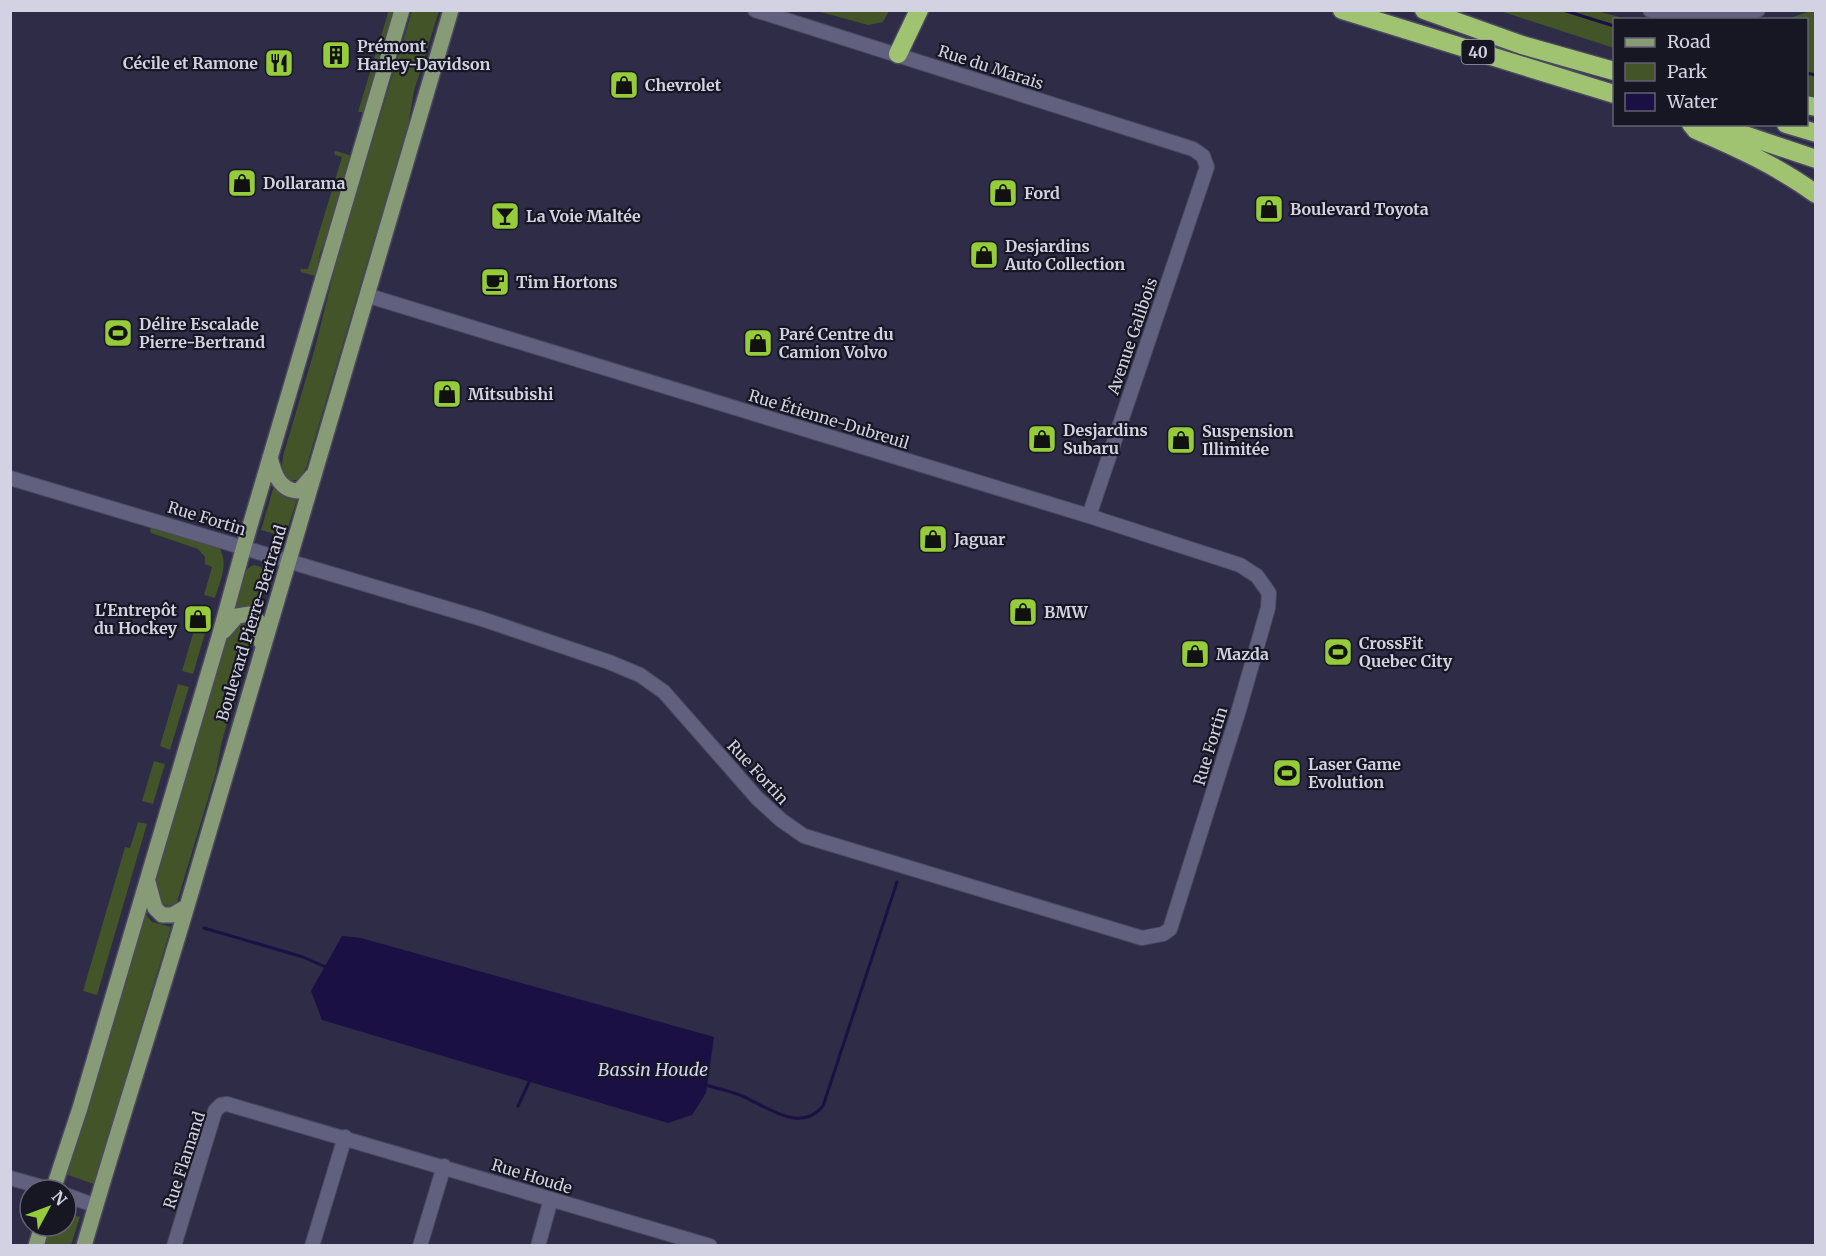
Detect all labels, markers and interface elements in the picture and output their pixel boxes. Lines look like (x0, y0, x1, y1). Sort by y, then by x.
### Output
legend (1613, 18, 1808, 126)
text: Road (1667, 30, 1711, 53)
place label: Prémont Harley-Davidson (357, 36, 490, 74)
building icon: Prémont Harley-Davidson (320, 39, 352, 71)
road number: 40 (1462, 40, 1494, 64)
street label: Rue du Marais (936, 41, 1046, 93)
restaurant icon: Cécile et Ramone (263, 47, 295, 79)
place label: Cécile et Ramone (123, 53, 258, 73)
text: Park (1667, 60, 1708, 83)
shop icon: Chevrolet (608, 69, 640, 101)
place label: Chevrolet (645, 75, 722, 95)
text: Water (1666, 90, 1718, 113)
shop icon: Dollarama (226, 167, 258, 199)
place label: Dollarama (263, 173, 345, 193)
shop icon: Ford (987, 177, 1019, 209)
place label: Ford (1024, 183, 1060, 203)
shop icon: Boulevard Toyota (1253, 193, 1285, 225)
place label: Boulevard Toyota (1290, 199, 1429, 219)
bar icon: La Voie Maltée (489, 200, 521, 232)
place label: La Voie Maltée (526, 206, 641, 226)
place label: Desjardins Auto Collection (1004, 236, 1125, 274)
shop icon: Desjardins Auto Collection (968, 239, 1000, 271)
cafe icon: Tim Hortons (479, 266, 511, 298)
place label: Tim Hortons (516, 272, 618, 292)
street label: Avenue Galibois (1102, 275, 1161, 398)
place label: Délire Escalade Pierre-Bertrand (139, 314, 265, 352)
sports icon: Délire Escalade Pierre-Bertrand (102, 317, 134, 349)
place label: Paré Centre du Camion Volvo (779, 324, 894, 362)
shop icon: Paré Centre du Camion Volvo (742, 327, 774, 359)
shop icon: Mitsubishi (431, 378, 463, 410)
place label: Mitsubishi (468, 384, 554, 404)
street label: Rue Étienne-Dubreuil (746, 385, 912, 453)
place label: Desjardins Subaru (1063, 420, 1148, 458)
place label: Suspension Illimitée (1202, 421, 1294, 459)
shop icon: Desjardins Subaru (1026, 423, 1058, 455)
shop icon: Suspension Illimitée (1165, 424, 1197, 456)
street label: Rue Fortin (165, 497, 249, 539)
street label: Boulevard Pierre-Bertrand (212, 522, 291, 724)
shop icon: Jaguar (917, 523, 949, 555)
place label: Jaguar (953, 529, 1006, 549)
shop icon: BMW (1007, 596, 1039, 628)
place label: L'Entrepôt du Hockey (94, 600, 178, 638)
place label: BMW (1044, 602, 1088, 622)
shop icon: L'Entrepôt du Hockey (182, 603, 214, 635)
place label: CrossFit Quebec City (1359, 633, 1453, 671)
sports icon: CrossFit Quebec City (1322, 636, 1354, 668)
shop icon: Mazda (1179, 638, 1211, 670)
place label: Mazda (1216, 644, 1269, 664)
street label: Rue Fortin (1189, 704, 1231, 788)
street label: Rue Fortin (723, 736, 793, 809)
place label: Laser Game Evolution (1308, 754, 1401, 792)
sports icon: Laser Game Evolution (1271, 757, 1303, 789)
water label: Bassin Houde (598, 1058, 708, 1081)
street label: Rue Flamand (159, 1109, 209, 1211)
street label: Rue Houde (489, 1154, 575, 1198)
north arrow (18, 1178, 78, 1238)
text: N (48, 1187, 71, 1210)

